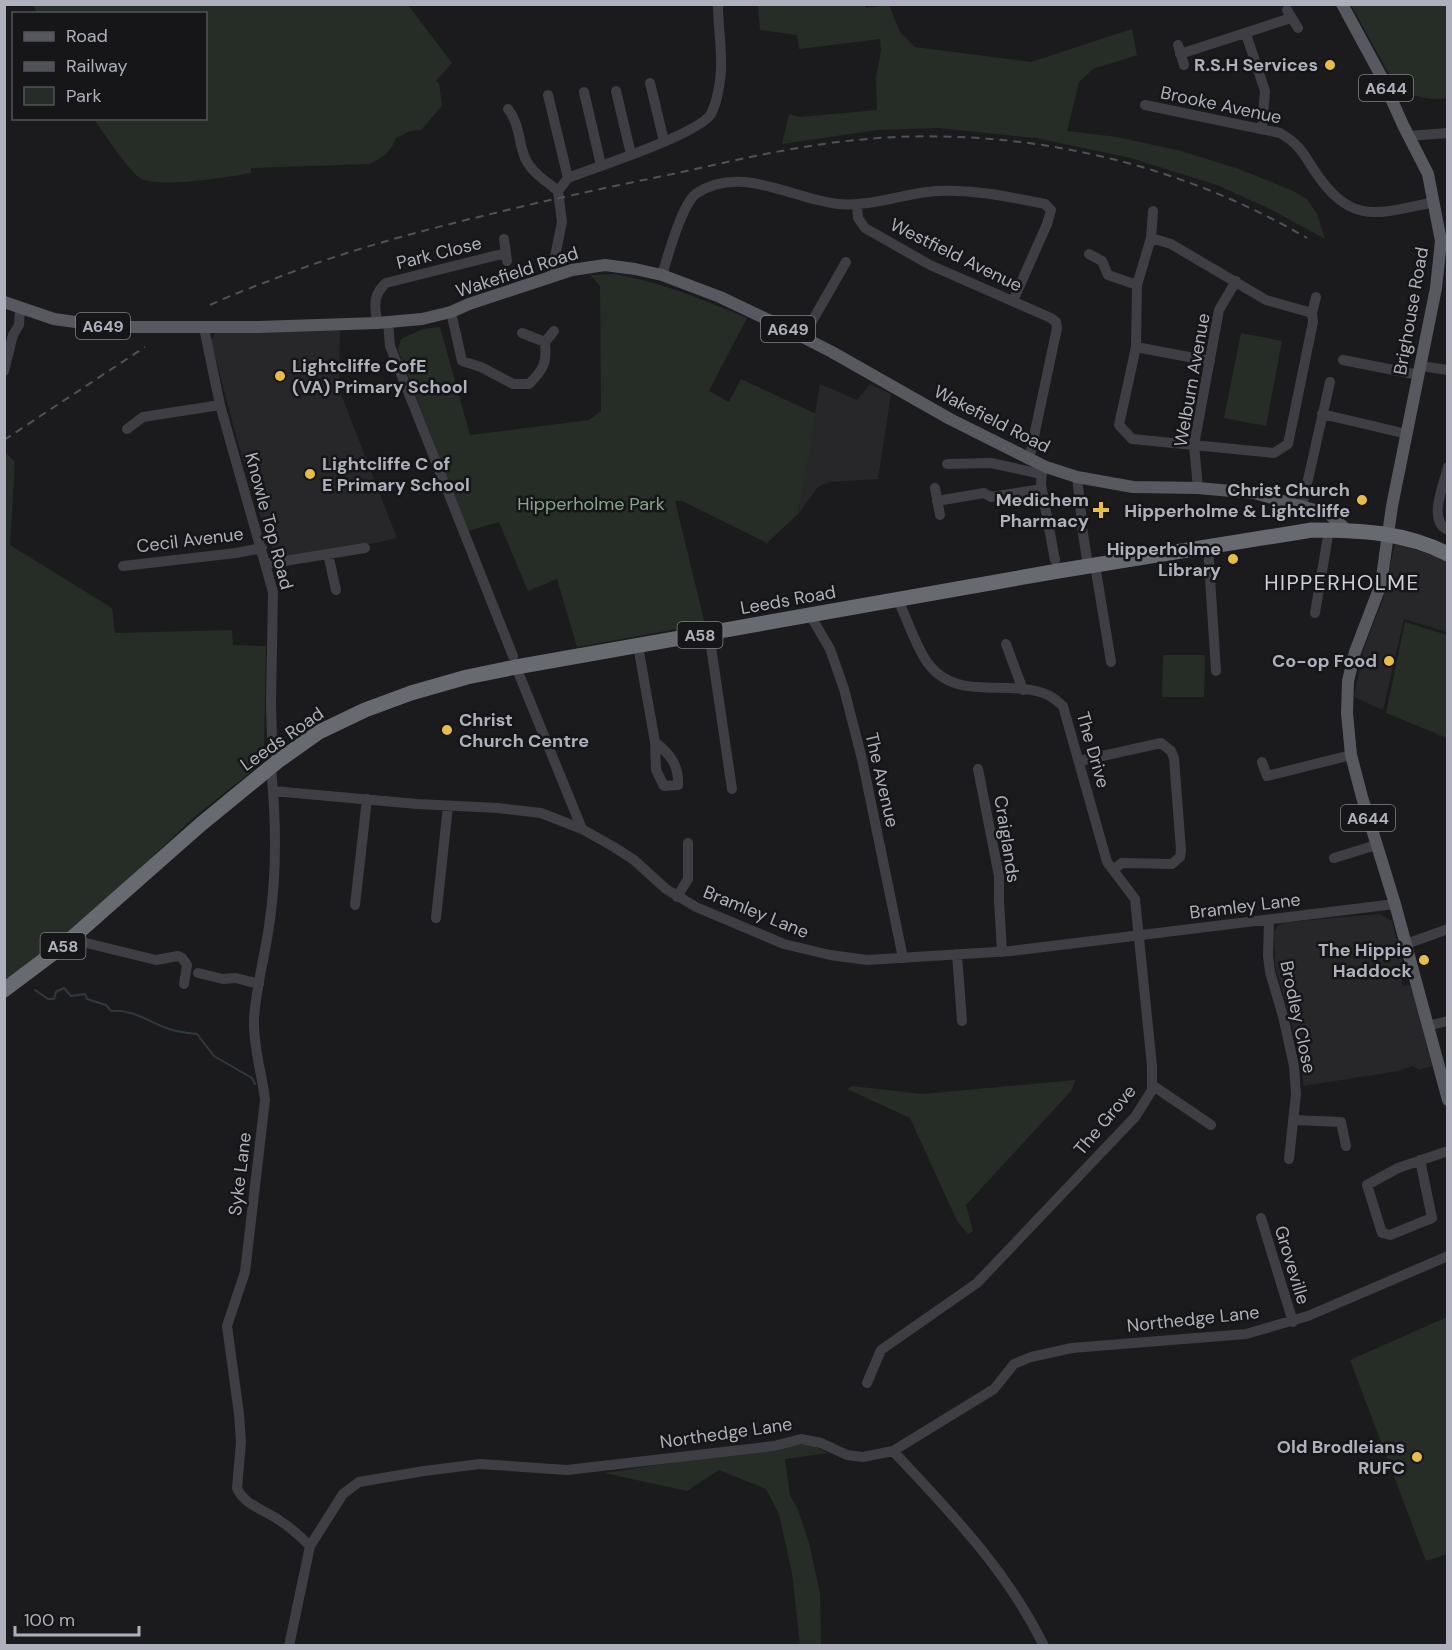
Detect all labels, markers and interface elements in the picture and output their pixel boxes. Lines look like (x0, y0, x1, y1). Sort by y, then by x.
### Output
legend (12, 12, 207, 120)
text: Road (66, 24, 108, 48)
place label: R.S.H Services (1194, 53, 1318, 77)
text: Railway (66, 54, 128, 78)
marker: R.S.H Services (1323, 58, 1337, 72)
road number: A644 (1359, 75, 1413, 101)
street label: Brooke Avenue (1158, 80, 1284, 130)
text: Park (66, 84, 102, 108)
street label: Westfield Avenue (886, 213, 1026, 297)
street label: Park Close (394, 231, 484, 275)
street label: Wakefield Road (453, 241, 581, 303)
street label: Brighouse Road (1388, 245, 1434, 377)
street label: Welburn Avenue (1168, 311, 1216, 449)
road number: A649 (76, 313, 130, 339)
road number: A649 (761, 316, 815, 342)
place label: Lightcliffe CofE (VA) Primary School (292, 354, 467, 399)
marker: Lightcliffe CofE (VA) Primary School (273, 369, 287, 383)
street label: Wakefield Road (930, 379, 1054, 459)
street label: Knowle Top Road (239, 450, 299, 592)
place label: Lightcliffe C of E Primary School (322, 452, 470, 497)
marker: Lightcliffe C of E Primary School (303, 467, 317, 481)
place label: Christ Church Hipperholme & Lightcliffe (1124, 478, 1350, 523)
place label: Medichem Pharmacy (996, 488, 1089, 533)
park label: Hipperholme Park (517, 492, 665, 516)
marker: Christ Church Hipperholme & Lightcliffe (1355, 493, 1369, 507)
marker: Medichem Pharmacy (1094, 503, 1108, 517)
street label: Cecil Avenue (135, 522, 245, 558)
place label: Hipperholme Library (1107, 537, 1221, 582)
marker: Hipperholme Library (1226, 552, 1240, 566)
district label: HIPPERHOLME (1264, 569, 1420, 597)
street label: Leeds Road (738, 580, 838, 620)
road number: A58 (678, 622, 722, 648)
place label: Co-op Food (1272, 649, 1377, 673)
marker: Co-op Food (1382, 654, 1396, 668)
street label: Leeds Road (236, 701, 328, 777)
place label: Christ Church Centre (459, 708, 589, 753)
street label: The Drive (1071, 709, 1115, 791)
marker: Christ Church Centre (440, 723, 454, 737)
street label: The Avenue (859, 730, 905, 830)
street label: Craiglands (988, 794, 1026, 884)
road number: A644 (1341, 805, 1395, 831)
street label: Bramley Lane (700, 880, 812, 944)
street label: Bramley Lane (1188, 887, 1302, 925)
road number: A58 (40, 933, 86, 959)
place label: The Hippie Haddock (1318, 938, 1413, 983)
marker: The Hippie Haddock (1417, 953, 1431, 967)
street label: Brodley Close (1274, 958, 1322, 1076)
street label: The Grove (1069, 1080, 1141, 1160)
street label: Syke Lane (223, 1131, 257, 1217)
street label: Groveville (1269, 1223, 1315, 1307)
street label: Northedge Lane (1126, 1300, 1260, 1338)
street label: Northedge Lane (658, 1412, 794, 1454)
place label: Old Brodleians RUFC (1277, 1435, 1405, 1480)
marker: Old Brodleians RUFC (1410, 1450, 1424, 1464)
scale bar (15, 1599, 140, 1637)
text: 100 m (24, 1608, 75, 1632)

